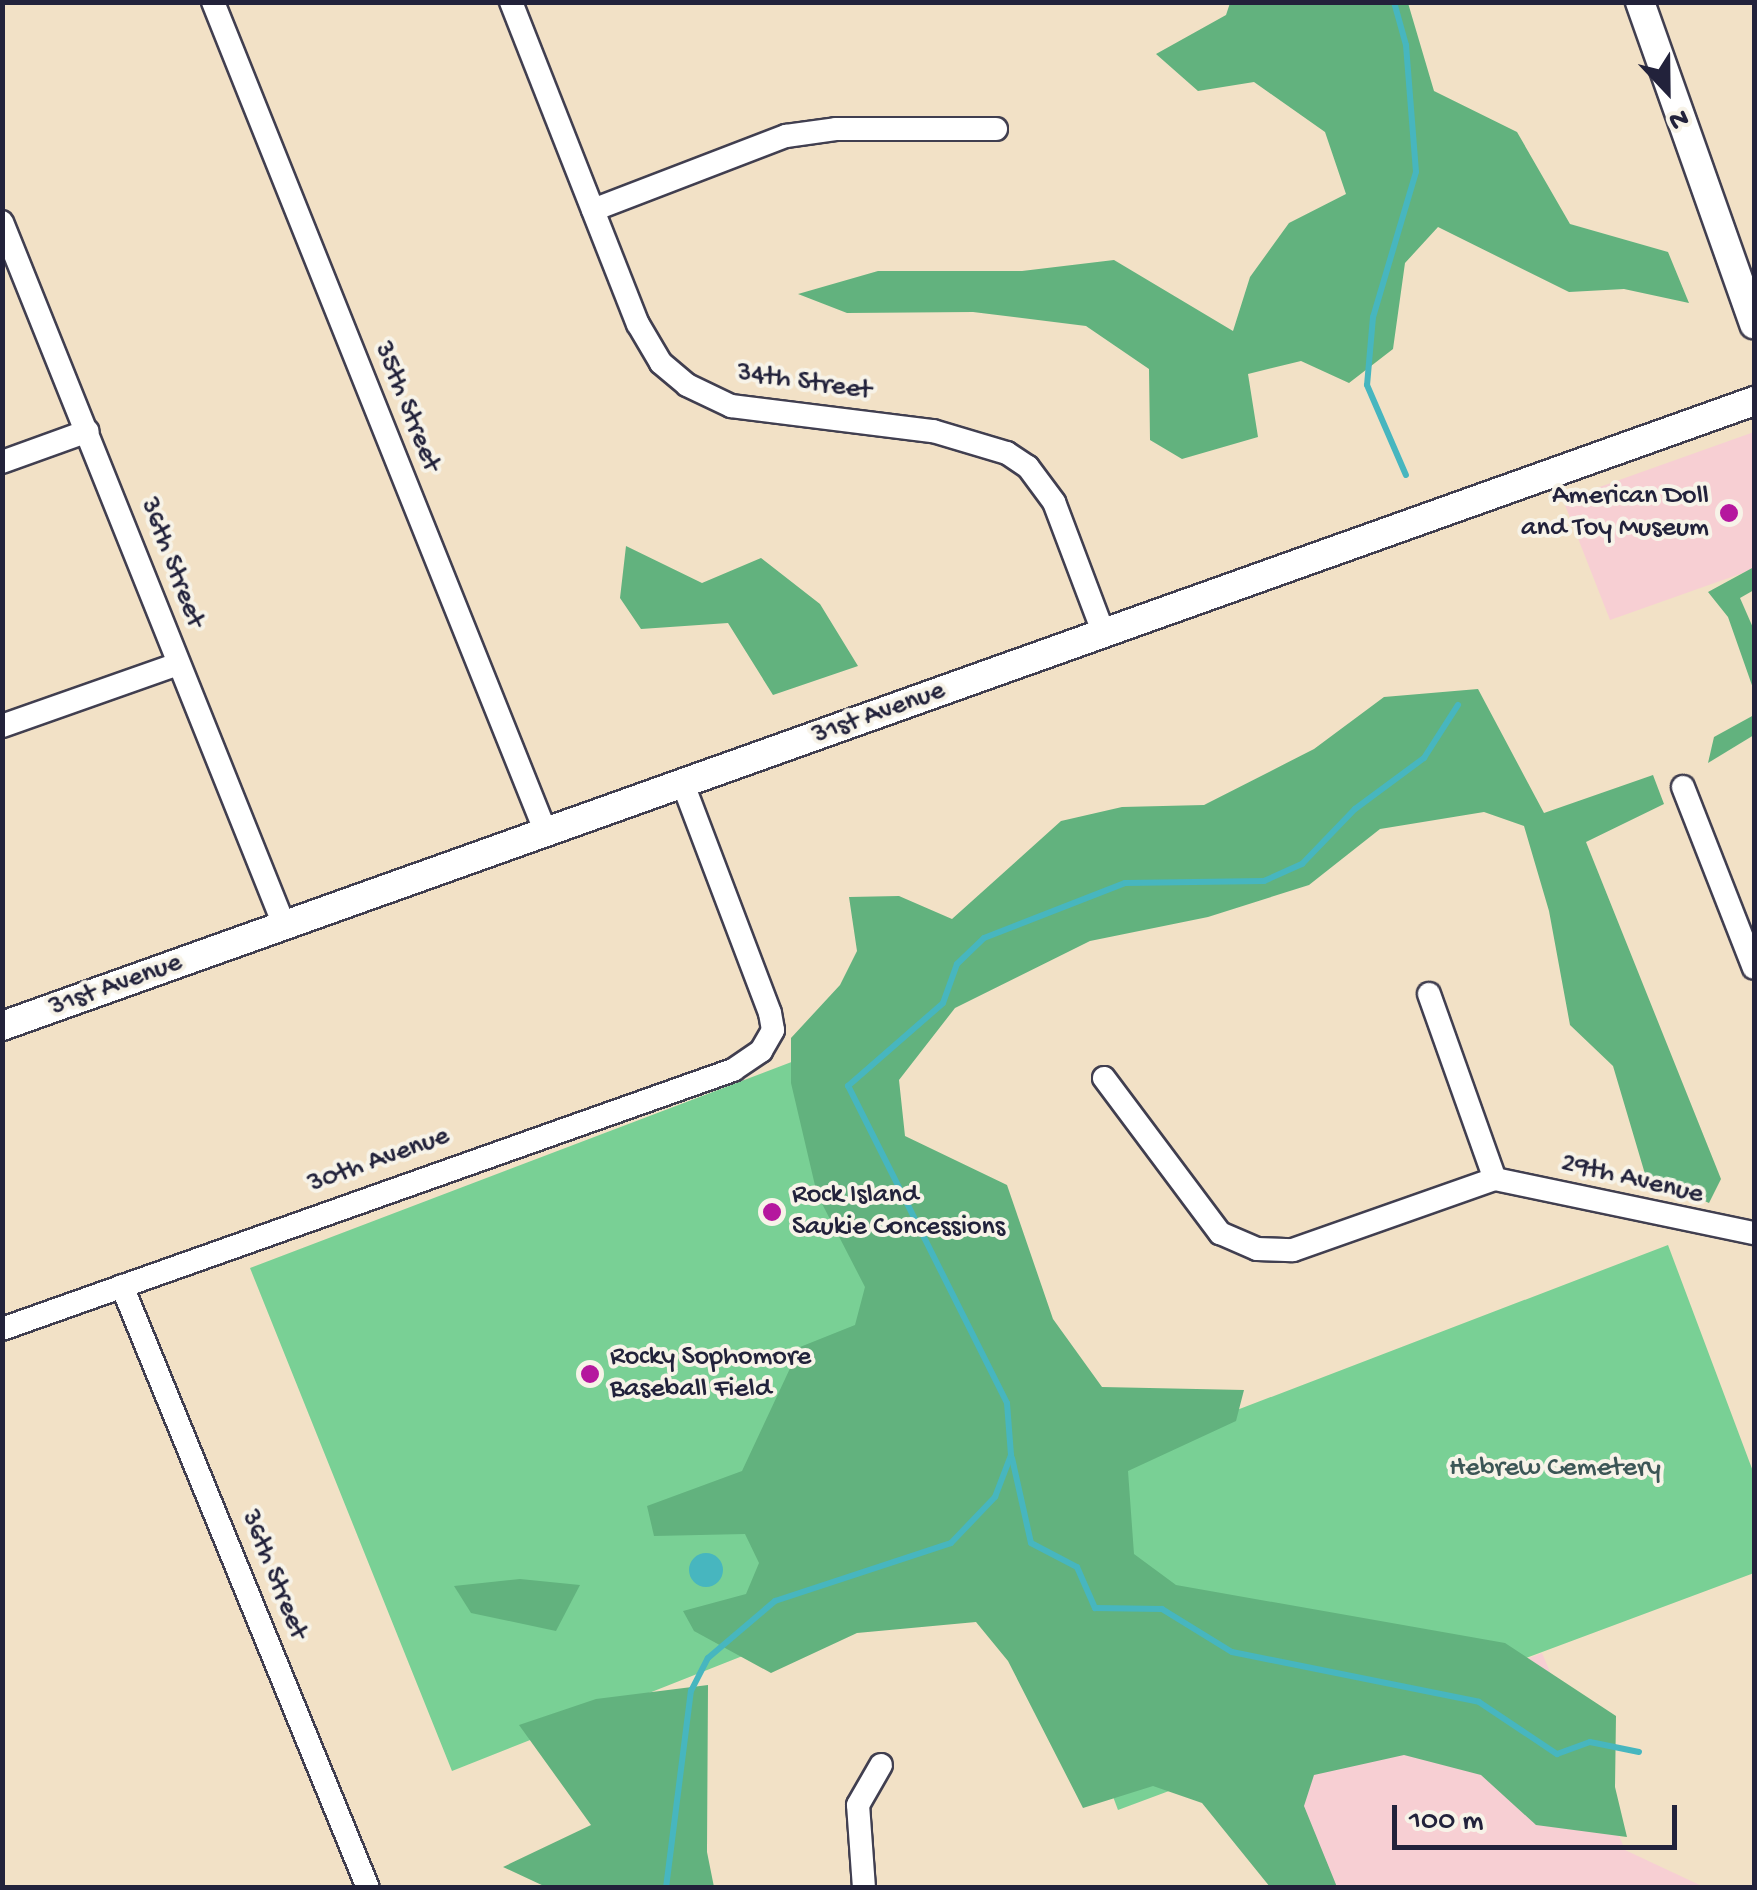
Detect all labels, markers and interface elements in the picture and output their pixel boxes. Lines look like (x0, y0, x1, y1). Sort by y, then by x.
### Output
north arrow (1617, 40, 1717, 140)
text: N (1664, 100, 1693, 137)
street label: 35th Street (365, 337, 447, 477)
street label: 34th Street (735, 357, 873, 409)
place label: American Doll and Toy Museum (1521, 480, 1709, 546)
street label: 36th Street (131, 493, 211, 633)
marker: American Doll and Toy Museum (1718, 502, 1740, 524)
street label: 31st Avenue (808, 675, 950, 753)
street label: 31st Avenue (45, 947, 187, 1025)
street label: 30th Avenue (304, 1120, 454, 1202)
street label: 29th Avenue (1558, 1147, 1706, 1213)
place label: Rock Island Saukie Concessions (792, 1179, 1005, 1245)
marker: Rock Island Saukie Concessions (761, 1201, 783, 1223)
place label: Rocky Sophomore Baseball Field (610, 1341, 811, 1407)
marker: Rocky Sophomore Baseball Field (579, 1363, 601, 1385)
park label: Hebrew Cemetery (1449, 1452, 1661, 1486)
street label: 36th Street (232, 1505, 314, 1645)
scale bar (1397, 1785, 1682, 1847)
text: 100 m (1409, 1805, 1484, 1840)

